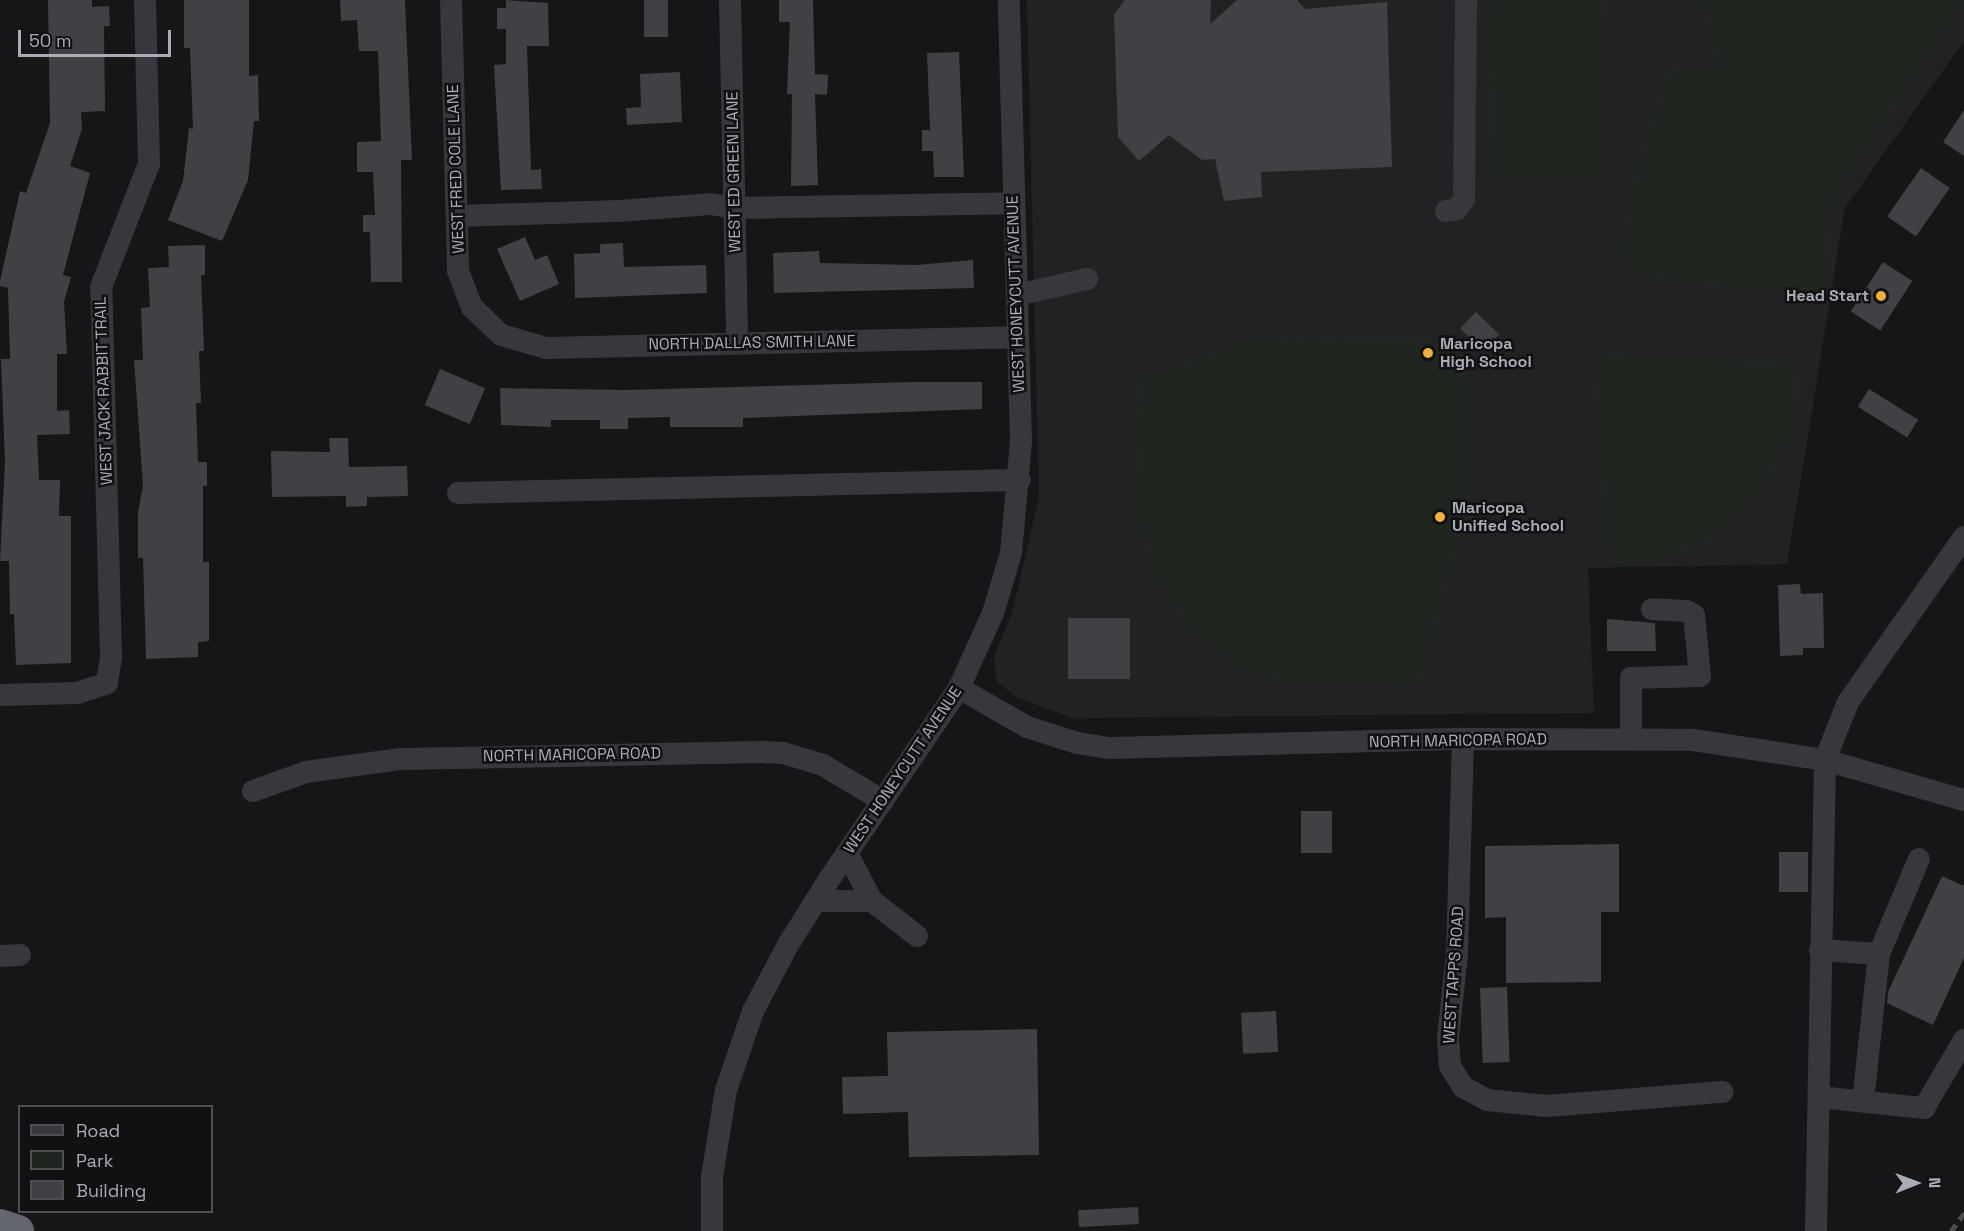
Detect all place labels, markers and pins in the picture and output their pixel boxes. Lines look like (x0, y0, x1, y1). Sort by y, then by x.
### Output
place label: Head Start (1786, 286, 1869, 306)
marker: Head Start (1874, 289, 1888, 303)
place label: Maricopa High School (1440, 334, 1532, 372)
marker: Maricopa High School (1421, 346, 1435, 360)
place label: Maricopa Unified School (1452, 498, 1564, 536)
marker: Maricopa Unified School (1433, 510, 1447, 524)

